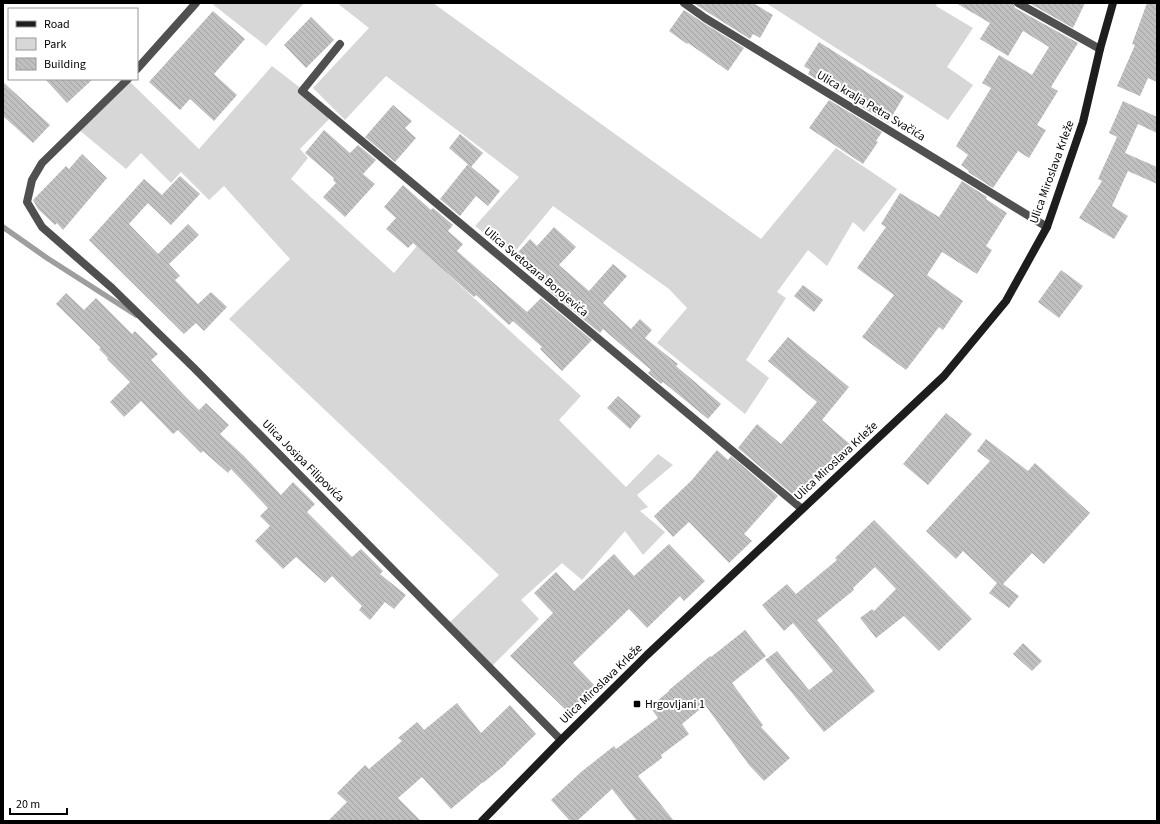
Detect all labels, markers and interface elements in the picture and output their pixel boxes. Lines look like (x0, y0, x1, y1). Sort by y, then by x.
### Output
legend (8, 8, 138, 80)
text: Road (44, 16, 70, 33)
text: Park (44, 36, 66, 53)
text: Building (44, 56, 86, 73)
street label: Ulica kralja Petra Svačića (813, 67, 929, 145)
street label: Ulica Miroslava Krleže (1025, 118, 1079, 226)
street label: Ulica Svetozara Borojevića (480, 223, 592, 321)
street label: Ulica Josipa Filipovića (258, 416, 348, 506)
street label: Ulica Miroslava Krleže (790, 418, 882, 504)
street label: Ulica Miroslava Krleže (556, 640, 646, 728)
place label: Hrgovljani 1 (645, 696, 705, 713)
marker: Hrgovljani 1 (632, 699, 642, 709)
scale bar (10, 790, 67, 816)
text: 20 m (16, 796, 40, 813)

